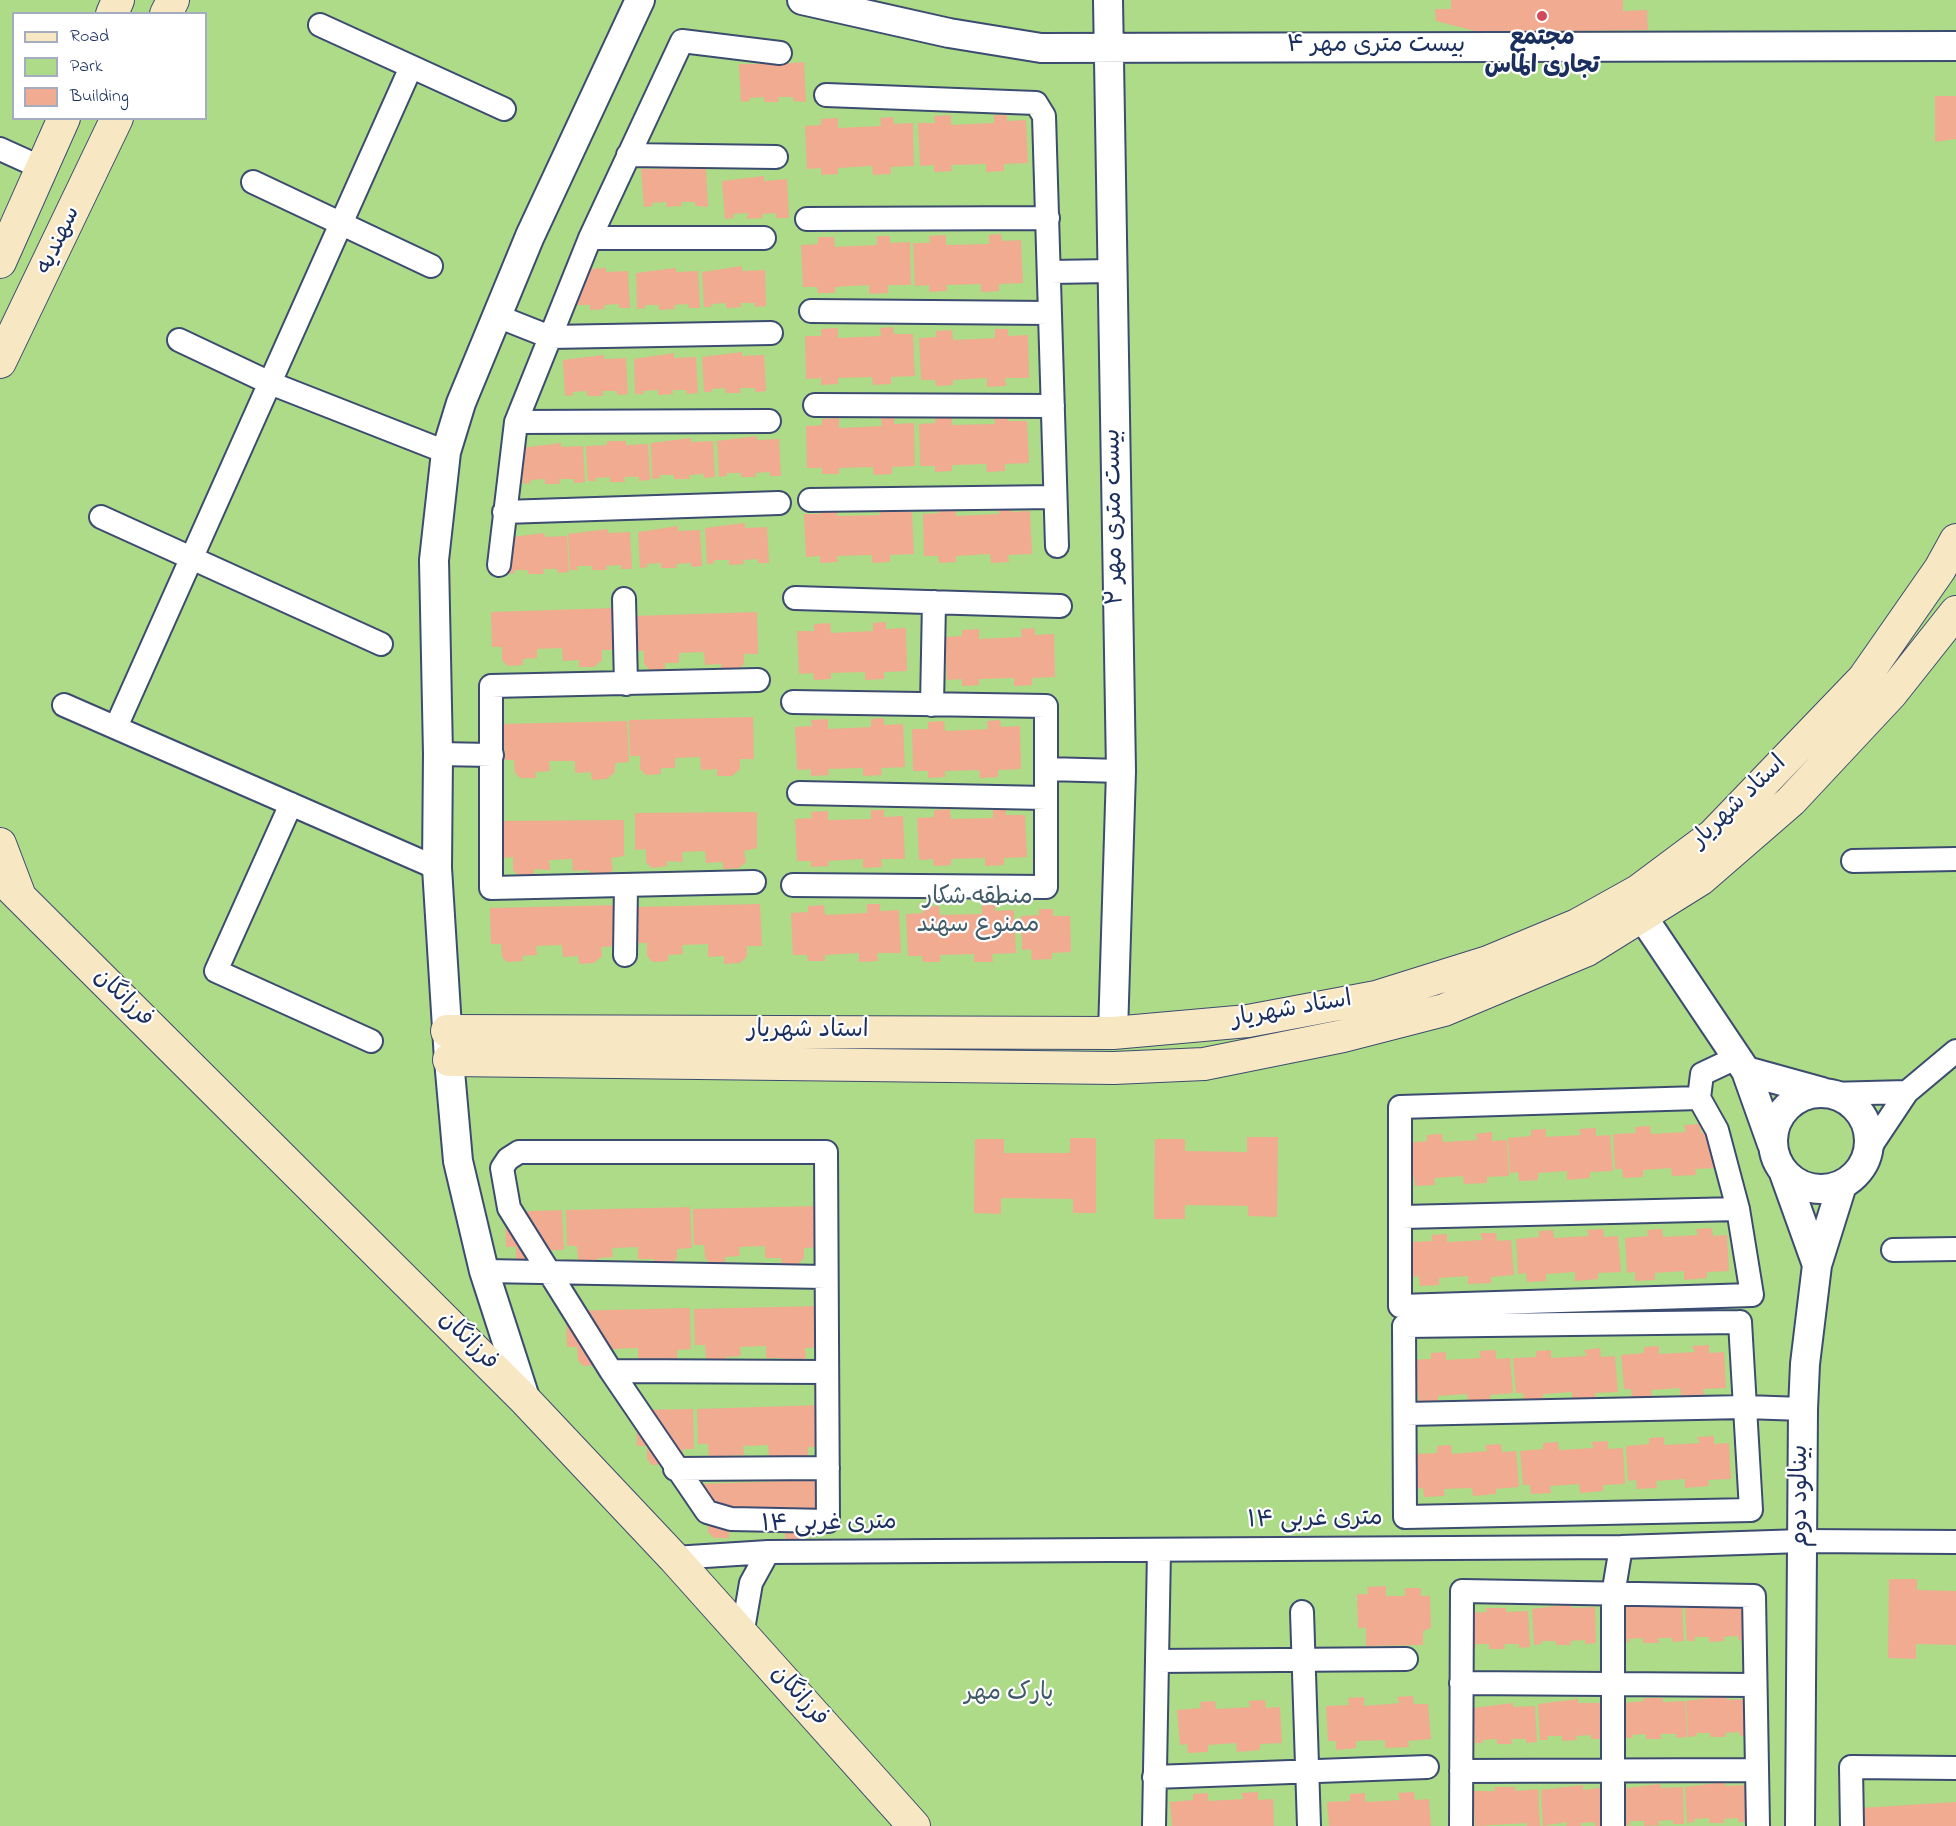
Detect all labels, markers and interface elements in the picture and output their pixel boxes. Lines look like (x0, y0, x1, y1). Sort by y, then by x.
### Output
marker: مجتمع تجاری الماس (1535, 9, 1549, 23)
legend (12, 12, 207, 120)
text: Road (70, 24, 109, 50)
place label: مجتمع تجاری الماس (1484, 26, 1600, 82)
street label: بیست متری مهر ۴ (1287, 33, 1465, 61)
text: Park (70, 54, 103, 80)
text: Building (70, 84, 129, 110)
street label: سهندیه (32, 202, 88, 280)
street label: بیست متری مهر ۲ (1100, 428, 1132, 606)
street label: استاد شهریار (1686, 750, 1794, 856)
park label: منطقه شکار ممنوع سهند (917, 885, 1039, 941)
street label: فرزانگان (86, 963, 158, 1035)
street label: استاد شهریار (1230, 986, 1354, 1036)
street label: استاد شهریار (747, 1018, 869, 1046)
street label: فرزانگان (431, 1306, 503, 1378)
street label: بینالود دوم (1788, 1445, 1816, 1547)
street label: ۱۴ متری غربی (1247, 1505, 1383, 1537)
street label: ۱۴ متری غربی (761, 1509, 897, 1541)
street label: فرزانگان (763, 1660, 833, 1734)
park label: پارک مهر (964, 1681, 1054, 1709)

